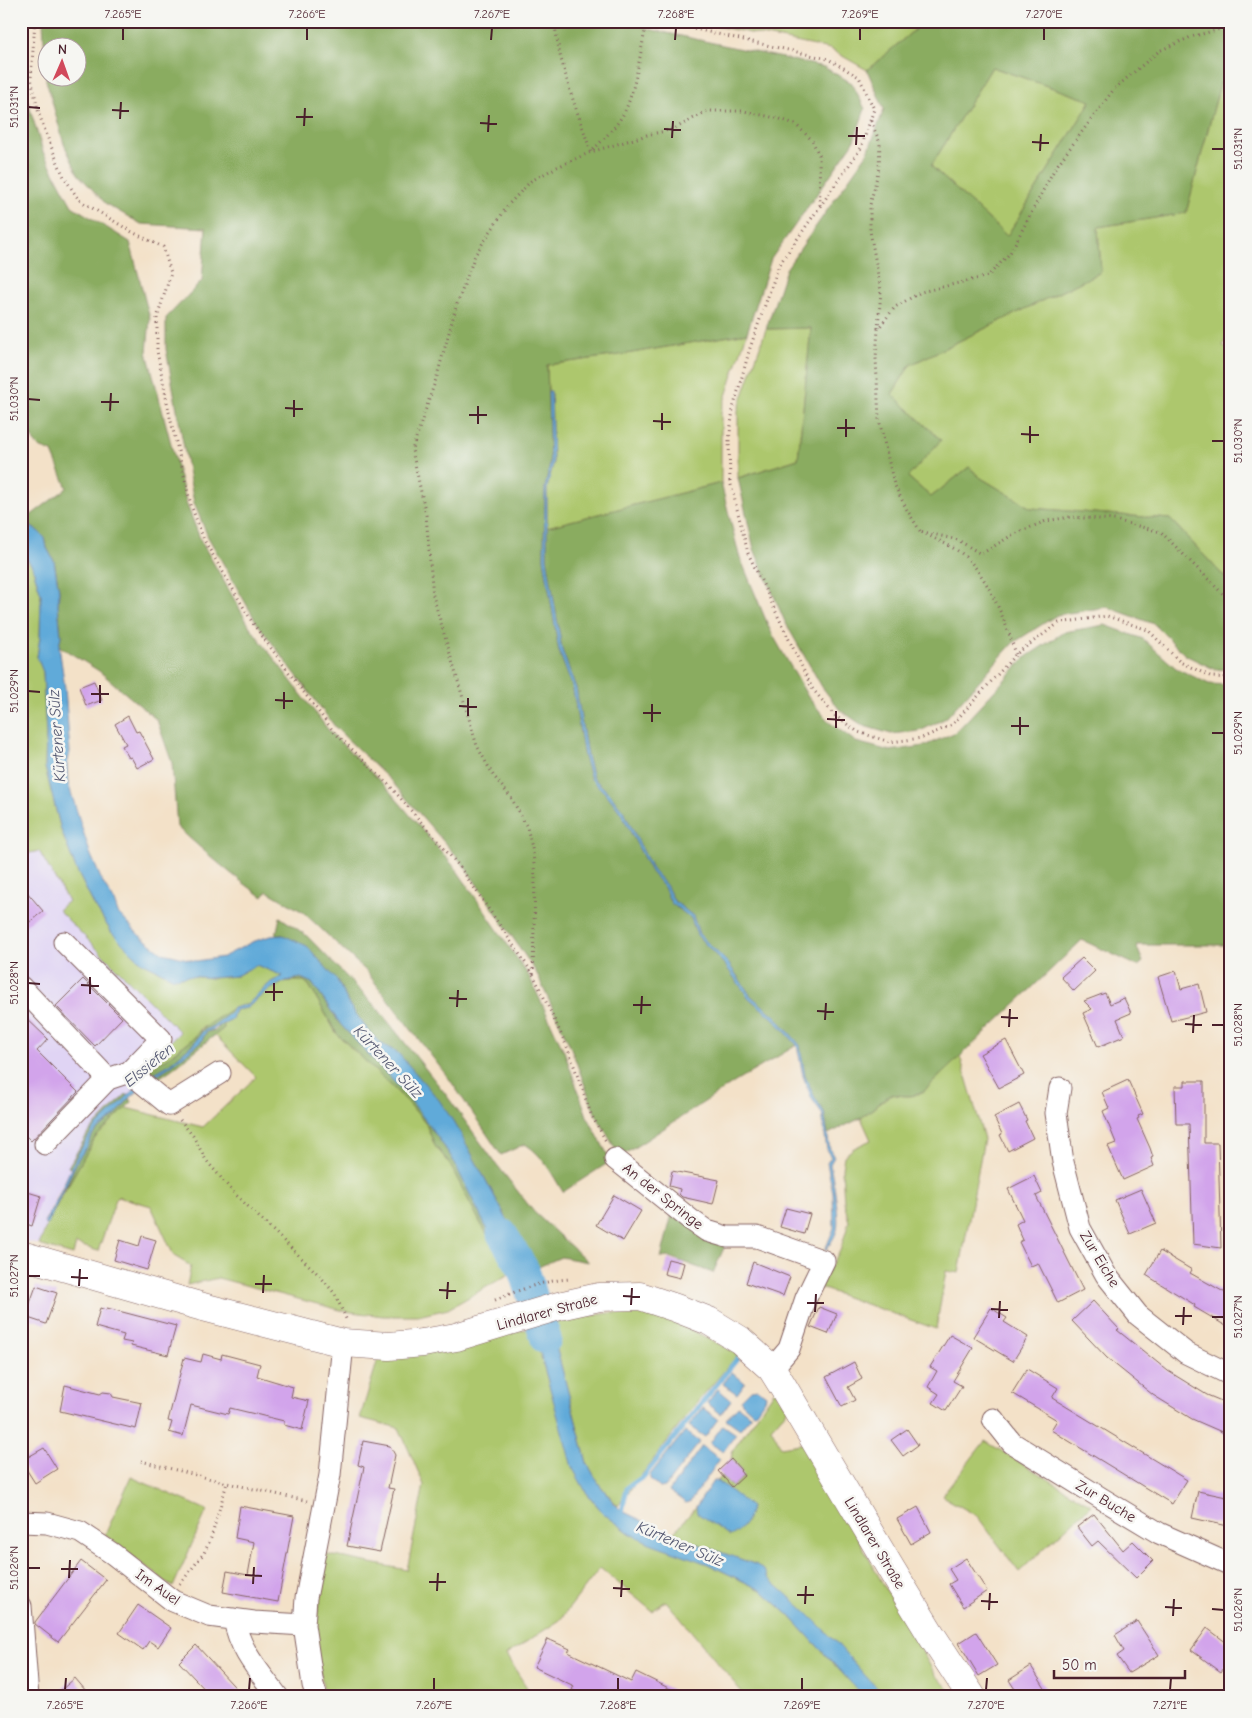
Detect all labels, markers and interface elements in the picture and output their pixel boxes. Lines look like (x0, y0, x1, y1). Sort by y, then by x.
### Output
text: 7.265°E (105, 7, 142, 21)
text: 7.266°E (289, 7, 326, 21)
text: 7.267°E (474, 7, 510, 21)
text: 7.268°E (658, 7, 694, 21)
text: 7.269°E (842, 7, 878, 21)
text: 7.270°E (1026, 7, 1062, 21)
north arrow (38, 38, 88, 88)
text: N (58, 41, 67, 58)
text: 51.031°N (7, 86, 21, 128)
text: 51.031°N (1231, 128, 1245, 170)
text: 51.030°N (7, 377, 21, 421)
text: 51.030°N (1231, 419, 1245, 463)
text: 51.029°N (7, 669, 21, 713)
water label: Kürtener Sülz (45, 688, 69, 783)
text: 51.029°N (1231, 711, 1245, 755)
text: 51.028°N (7, 961, 21, 1005)
text: 51.028°N (1231, 1003, 1245, 1047)
water label: Kürtener Sülz (350, 1022, 427, 1103)
water label: Elssiefen (120, 1039, 178, 1091)
street label: An der Springe (619, 1159, 707, 1233)
street label: Zur Eiche (1076, 1228, 1124, 1291)
text: 51.027°N (7, 1254, 21, 1298)
street label: Lindlarer Straße (495, 1290, 600, 1334)
text: 51.027°N (1231, 1295, 1245, 1339)
street label: Zur Buche (1073, 1476, 1140, 1526)
street label: Lindlarer Straße (841, 1494, 910, 1592)
water label: Kürtener Sülz (634, 1518, 727, 1571)
text: 51.026°N (7, 1546, 21, 1590)
street label: Im Auel (132, 1565, 184, 1609)
text: 51.026°N (1231, 1588, 1245, 1632)
scale bar (1054, 1648, 1186, 1680)
text: 50 m (1062, 1656, 1097, 1674)
text: 7.265°E (47, 1698, 84, 1712)
text: 7.266°E (231, 1698, 268, 1712)
text: 7.267°E (416, 1698, 452, 1712)
text: 7.268°E (600, 1698, 636, 1712)
text: 7.269°E (784, 1698, 820, 1712)
text: 7.270°E (968, 1698, 1004, 1712)
text: 7.271°E (1153, 1698, 1187, 1712)

